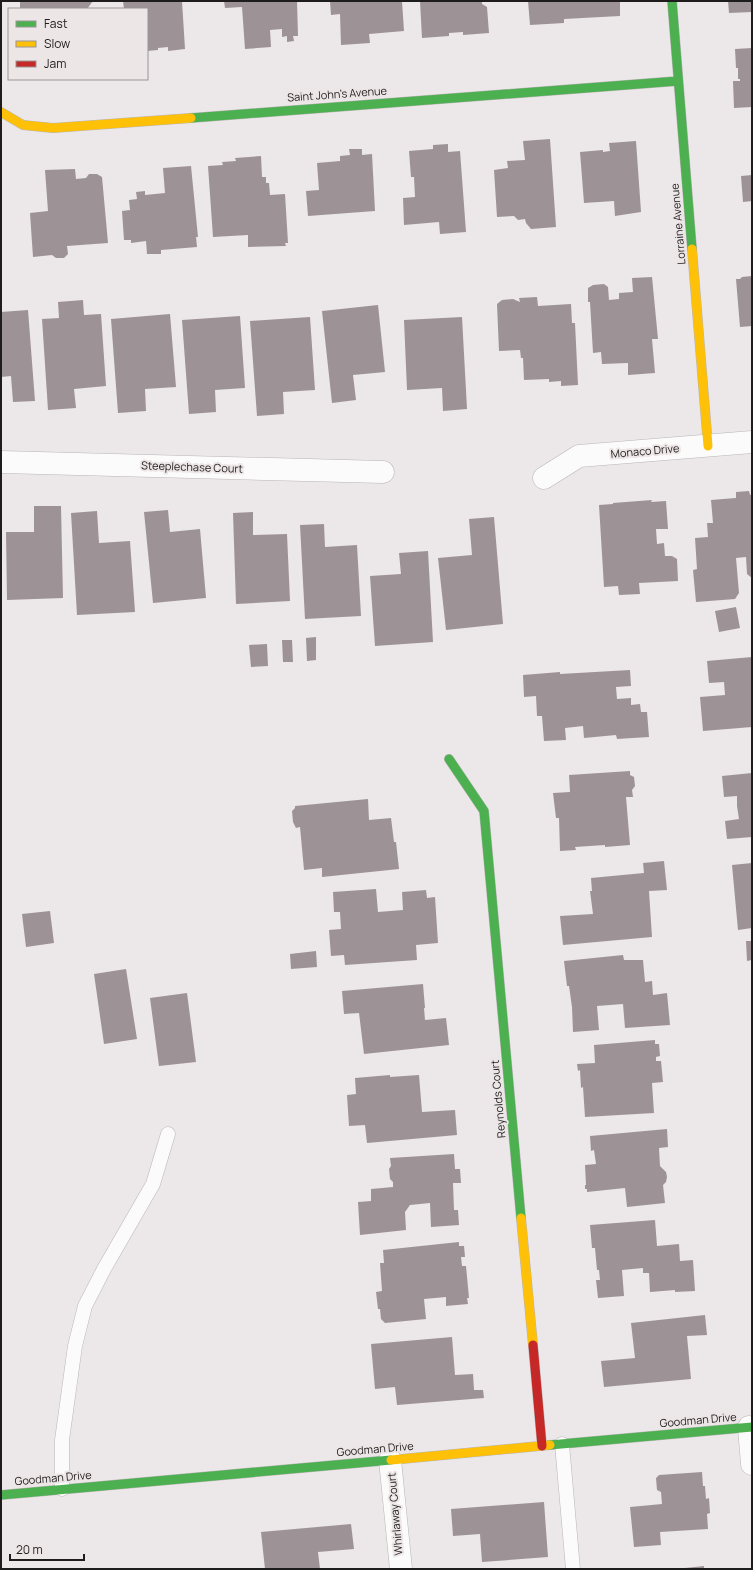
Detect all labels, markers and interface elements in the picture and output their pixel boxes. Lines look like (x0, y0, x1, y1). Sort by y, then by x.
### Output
legend (8, 8, 148, 80)
text: Fast (44, 15, 68, 32)
text: Slow (44, 35, 70, 52)
text: Jam (44, 55, 66, 72)
street label: Saint John's Avenue (287, 82, 388, 104)
street label: Lorraine Avenue (666, 182, 689, 265)
street label: Monaco Drive (610, 440, 680, 461)
street label: Steeplechase Court (141, 457, 243, 476)
street label: Reynolds Court (487, 1059, 508, 1139)
street label: Goodman Drive (659, 1409, 738, 1430)
street label: Goodman Drive (336, 1438, 415, 1459)
street label: Goodman Drive (14, 1467, 93, 1488)
street label: Whirlaway Court (383, 1472, 406, 1556)
scale bar (10, 1536, 84, 1562)
text: 20 m (16, 1541, 43, 1558)

